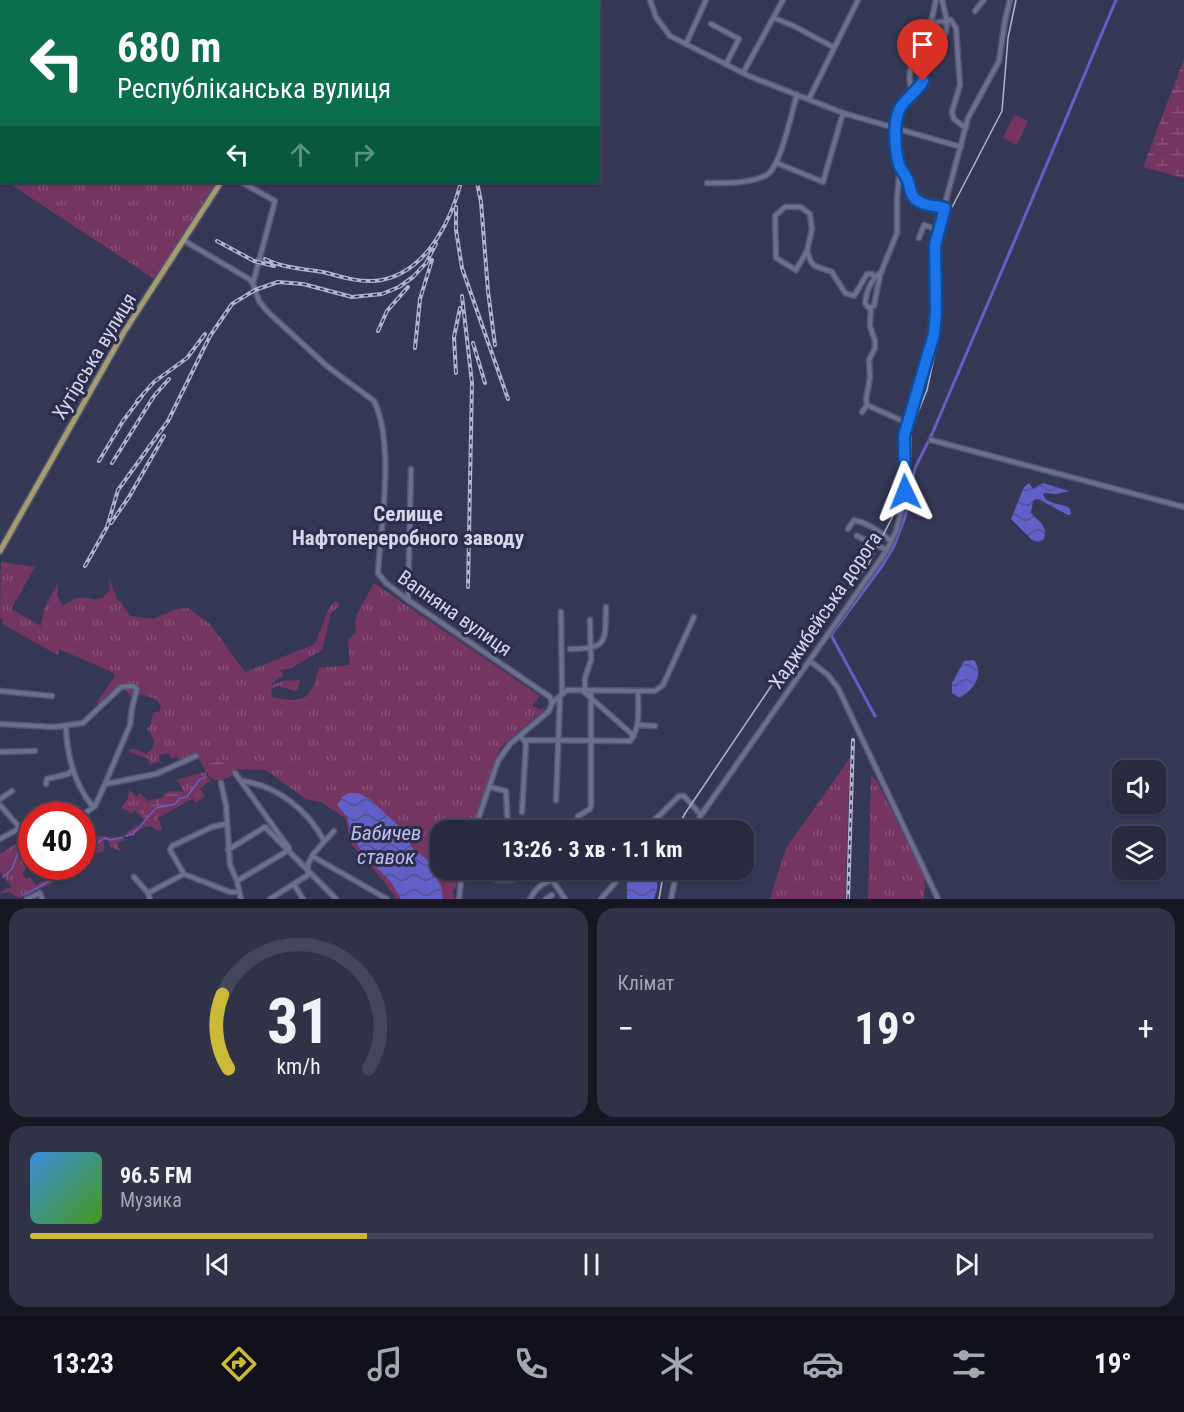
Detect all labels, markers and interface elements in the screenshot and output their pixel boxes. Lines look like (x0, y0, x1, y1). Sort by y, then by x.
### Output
pin (897, 19, 948, 81)
text: 680 m (117, 23, 222, 72)
icon: left (18, 24, 96, 102)
icon: arrive (906, 28, 939, 61)
text: Республіканська вулиця (117, 73, 391, 105)
icon: left (221, 138, 254, 171)
icon: ahead (284, 138, 317, 171)
icon: right (347, 138, 380, 171)
street label: Хутірська вулиця (47, 288, 141, 424)
position arrow (873, 460, 937, 524)
district label: Селище Нафтопереробного заводу (292, 502, 525, 550)
street label: Хаджибейська дорога (764, 527, 886, 693)
street label: Вапняна вулиця (393, 565, 517, 661)
map controls (1112, 760, 1166, 880)
button: sound (1112, 760, 1166, 814)
speed limit sign: 40 (18, 802, 96, 880)
water label: Бабичев ставок (351, 821, 421, 869)
button: layers (1112, 826, 1166, 880)
text: 13:26 · 3 хв · 1.1 km (502, 837, 682, 862)
text: Клімат (618, 971, 674, 995)
text: 31 (267, 985, 330, 1058)
text: 19° (854, 1002, 917, 1055)
text: − (618, 1009, 634, 1048)
text: + (1138, 1009, 1154, 1048)
text: km/h (276, 1055, 320, 1080)
text: 96.5 FM (120, 1163, 192, 1188)
text: Музика (120, 1188, 182, 1212)
icon: previous (201, 1248, 234, 1281)
icon: pause (575, 1248, 608, 1281)
icon: next (950, 1248, 983, 1281)
icon: directions (218, 1343, 260, 1385)
icon: music (364, 1343, 406, 1385)
icon: phone (510, 1343, 552, 1385)
icon: climate (656, 1343, 698, 1385)
icon: car (802, 1343, 844, 1385)
icon: filters (948, 1343, 990, 1385)
text: 13:23 (52, 1348, 114, 1380)
text: 19° (1094, 1348, 1132, 1380)

